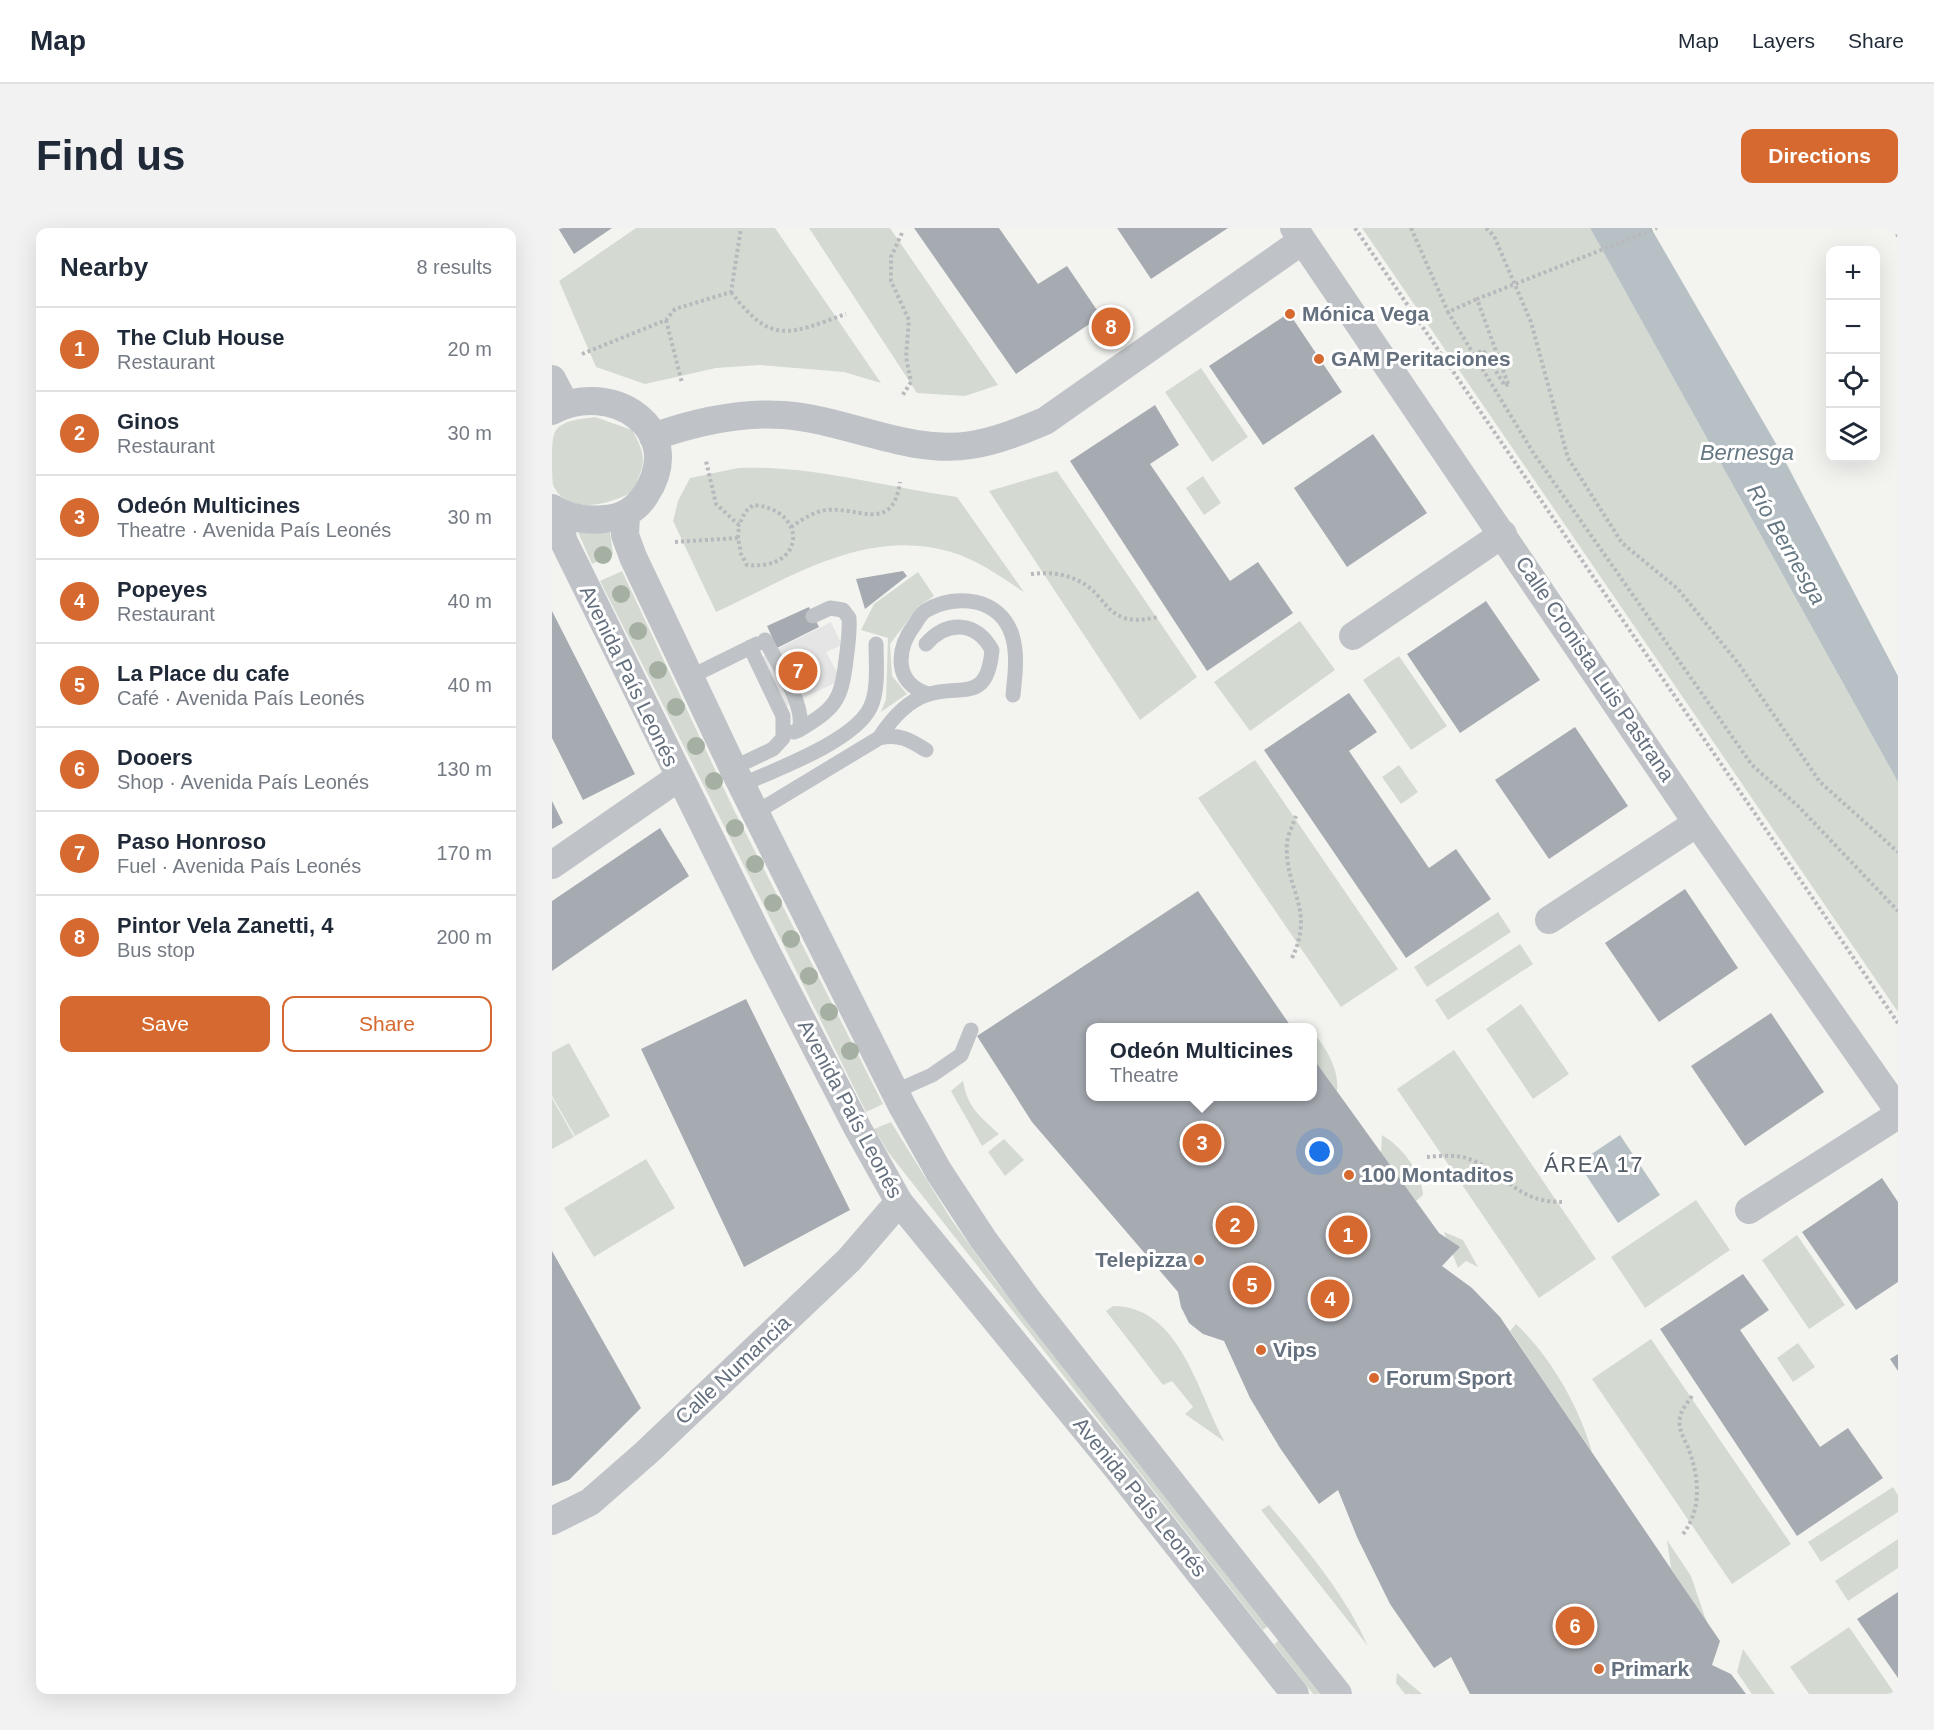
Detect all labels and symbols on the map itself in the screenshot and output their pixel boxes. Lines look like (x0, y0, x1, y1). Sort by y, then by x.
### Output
place label: Mónica Vega (1302, 302, 1430, 325)
pin: 8 (1092, 304, 1130, 350)
marker: Mónica Vega (1283, 307, 1297, 321)
place label: GAM Peritaciones (1331, 347, 1511, 370)
marker: GAM Peritaciones (1312, 352, 1326, 366)
water label: Bernesga (1700, 440, 1794, 465)
water label: Río Bernesga (1742, 480, 1831, 609)
street label: Calle Cronista Luis Pastrana (1511, 552, 1680, 786)
street label: Avenida País Leonés (576, 582, 683, 770)
pin: 7 (778, 648, 818, 694)
street label: Avenida País Leonés (794, 1016, 907, 1202)
pin: 3 (1182, 1120, 1222, 1166)
your location (1305, 1137, 1334, 1166)
district label: ÁREA 17 (1544, 1152, 1644, 1177)
place label: 100 Montaditos (1361, 1163, 1514, 1186)
marker: 100 Montaditos (1342, 1168, 1356, 1182)
pin: 2 (1216, 1202, 1254, 1248)
pin: 1 (1328, 1212, 1368, 1258)
place label: Telepizza (1095, 1248, 1187, 1271)
marker: Telepizza (1192, 1253, 1206, 1267)
pin: 5 (1232, 1262, 1272, 1308)
pin: 4 (1310, 1276, 1350, 1322)
street label: Calle Numancia (671, 1310, 795, 1429)
place label: Vips (1273, 1338, 1317, 1361)
marker: Vips (1254, 1343, 1268, 1357)
place label: Forum Sport (1386, 1366, 1512, 1389)
marker: Forum Sport (1367, 1371, 1381, 1385)
street label: Avenida País Leonés (1069, 1412, 1212, 1581)
pin: 6 (1556, 1604, 1594, 1648)
place label: Primark (1611, 1657, 1690, 1680)
marker: Primark (1592, 1662, 1606, 1676)

